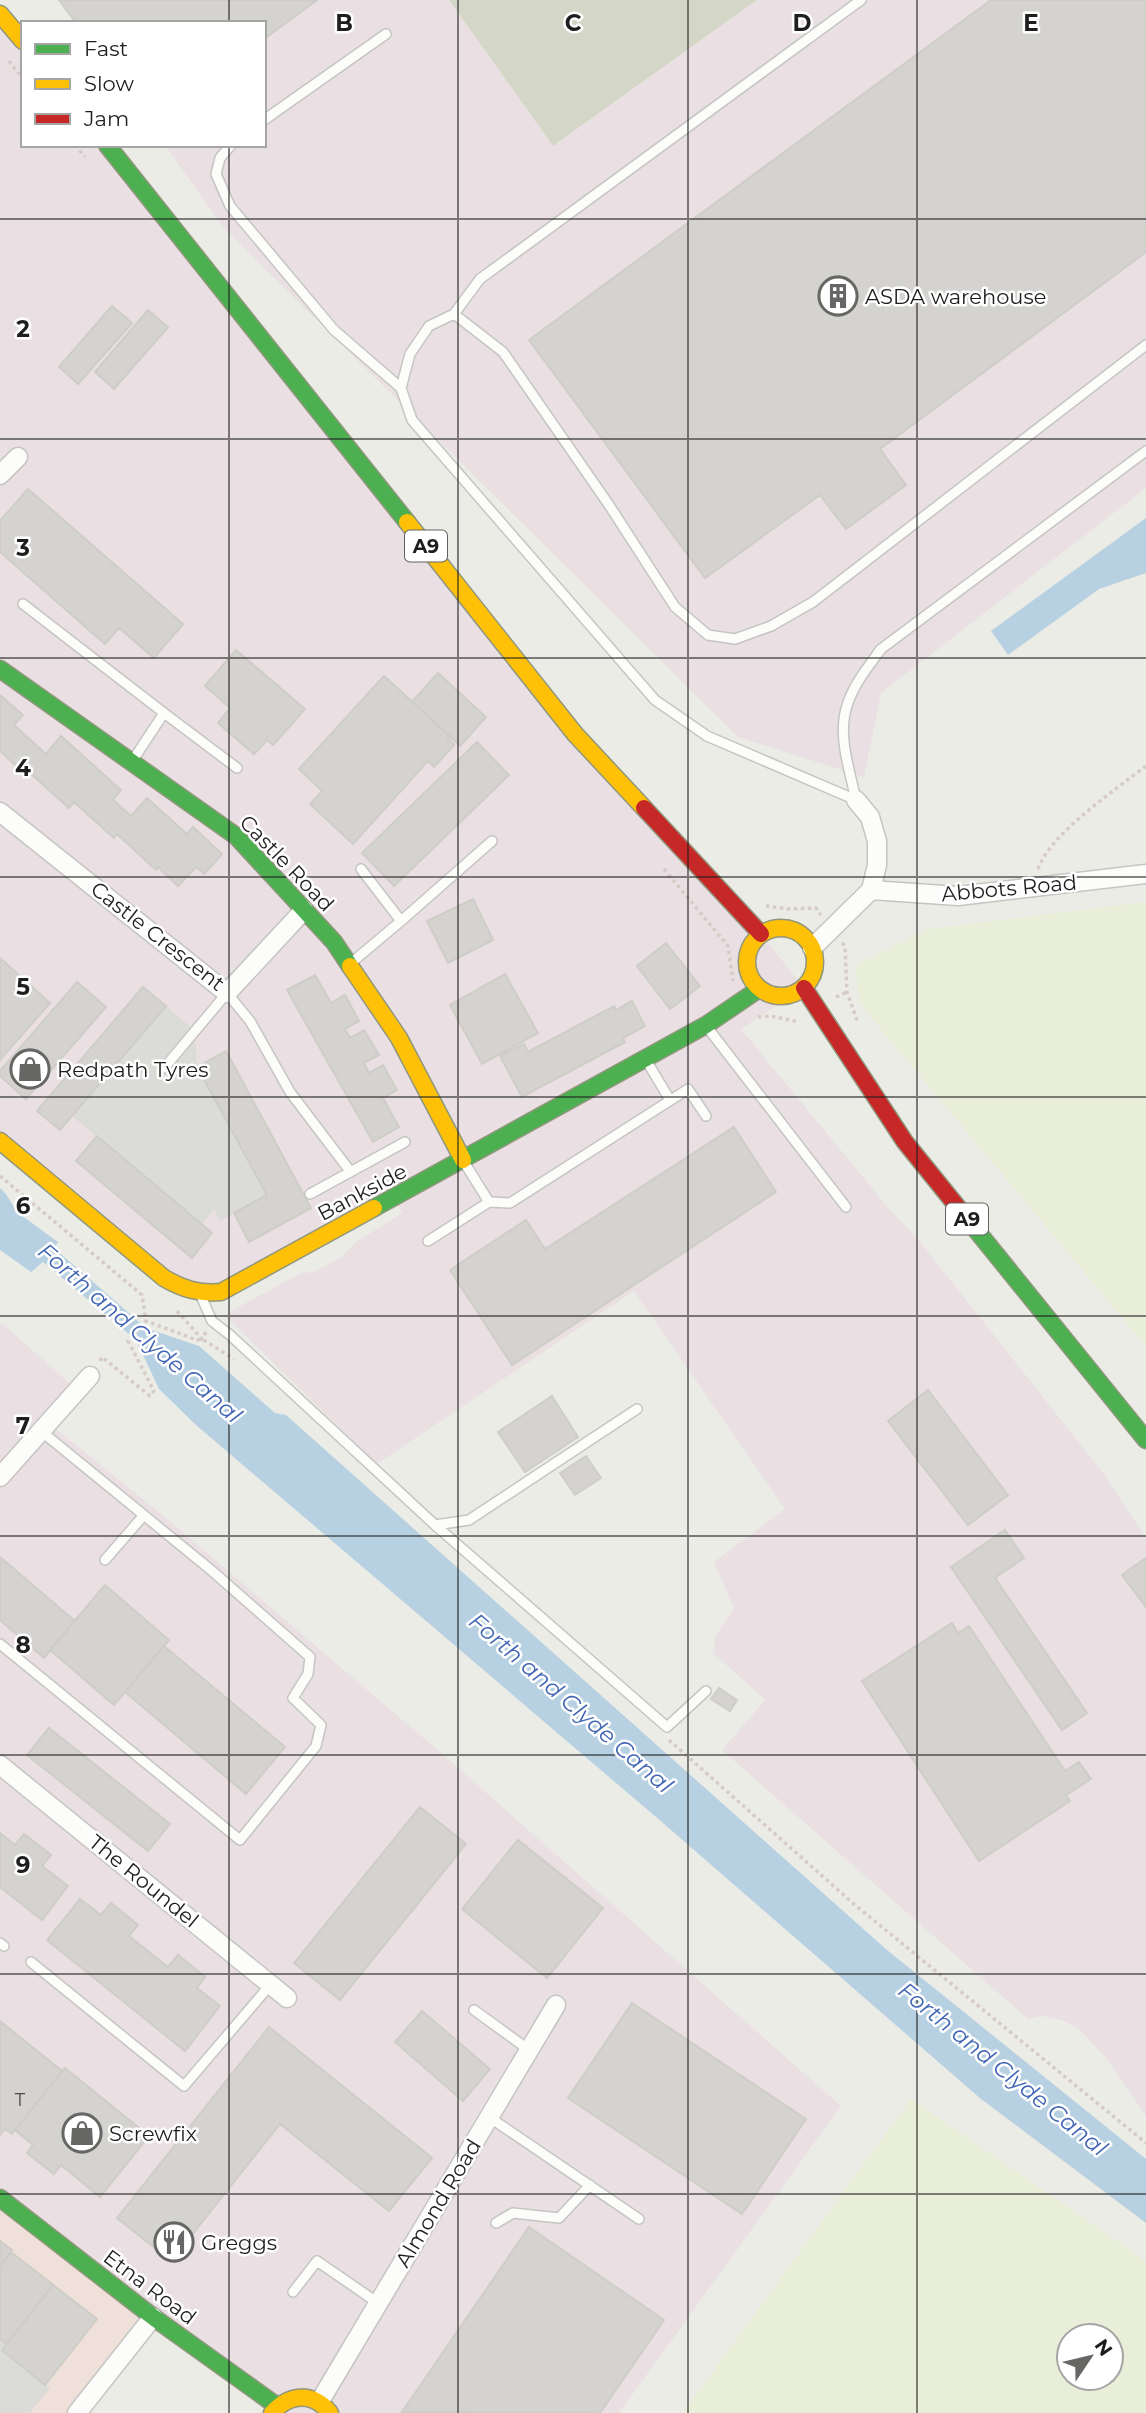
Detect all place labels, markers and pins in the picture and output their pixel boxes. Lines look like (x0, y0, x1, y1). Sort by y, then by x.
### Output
building icon: ASDA warehouse (817, 275, 859, 317)
place label: ASDA warehouse (865, 284, 1046, 309)
shop icon: Redpath Tyres (9, 1048, 51, 1090)
place label: Redpath Tyres (57, 1057, 208, 1082)
shop icon: Screwfix (61, 2112, 103, 2154)
place label: Screwfix (109, 2121, 197, 2146)
restaurant icon: Greggs (153, 2221, 195, 2263)
place label: Greggs (201, 2230, 277, 2255)

